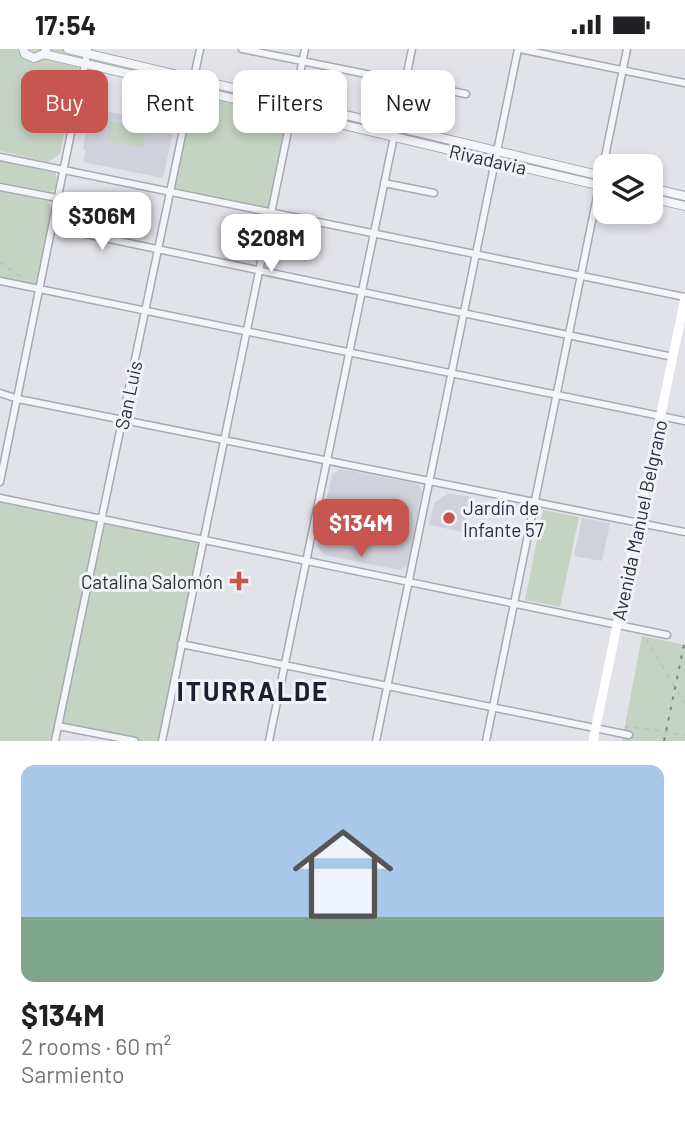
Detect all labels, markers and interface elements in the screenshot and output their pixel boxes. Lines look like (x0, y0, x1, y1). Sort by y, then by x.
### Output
text: 17:54 (35, 9, 96, 40)
chip: Buy (21, 70, 108, 133)
chip: Rent (122, 70, 219, 133)
chip: Filters (233, 70, 347, 133)
chip: New (361, 70, 455, 133)
street label: Rivadavia (447, 139, 529, 179)
map controls (593, 154, 663, 224)
button: layers (593, 154, 663, 224)
pin: $306M (53, 193, 151, 252)
text: $306M (68, 201, 136, 229)
pin: $208M (222, 215, 320, 274)
text: $208M (237, 223, 305, 251)
street label: San Luis (109, 358, 147, 432)
street label: Avenida Manuel Belgrano (606, 418, 672, 622)
place label: Jardín de Infante 57 (463, 496, 544, 541)
pin: $134M (312, 499, 410, 559)
text: $134M (329, 508, 393, 536)
marker: Jardín de Infante 57 (441, 510, 457, 526)
place label: Catalina Salomón (81, 570, 223, 593)
marker: Catalina Salomón (229, 571, 249, 591)
district label: ITURRALDE (177, 675, 329, 706)
icon: home (280, 811, 406, 937)
text: $134M (21, 996, 105, 1032)
text: 2 rooms · 60 m² (21, 1032, 171, 1060)
text: Sarmiento (21, 1060, 125, 1088)

